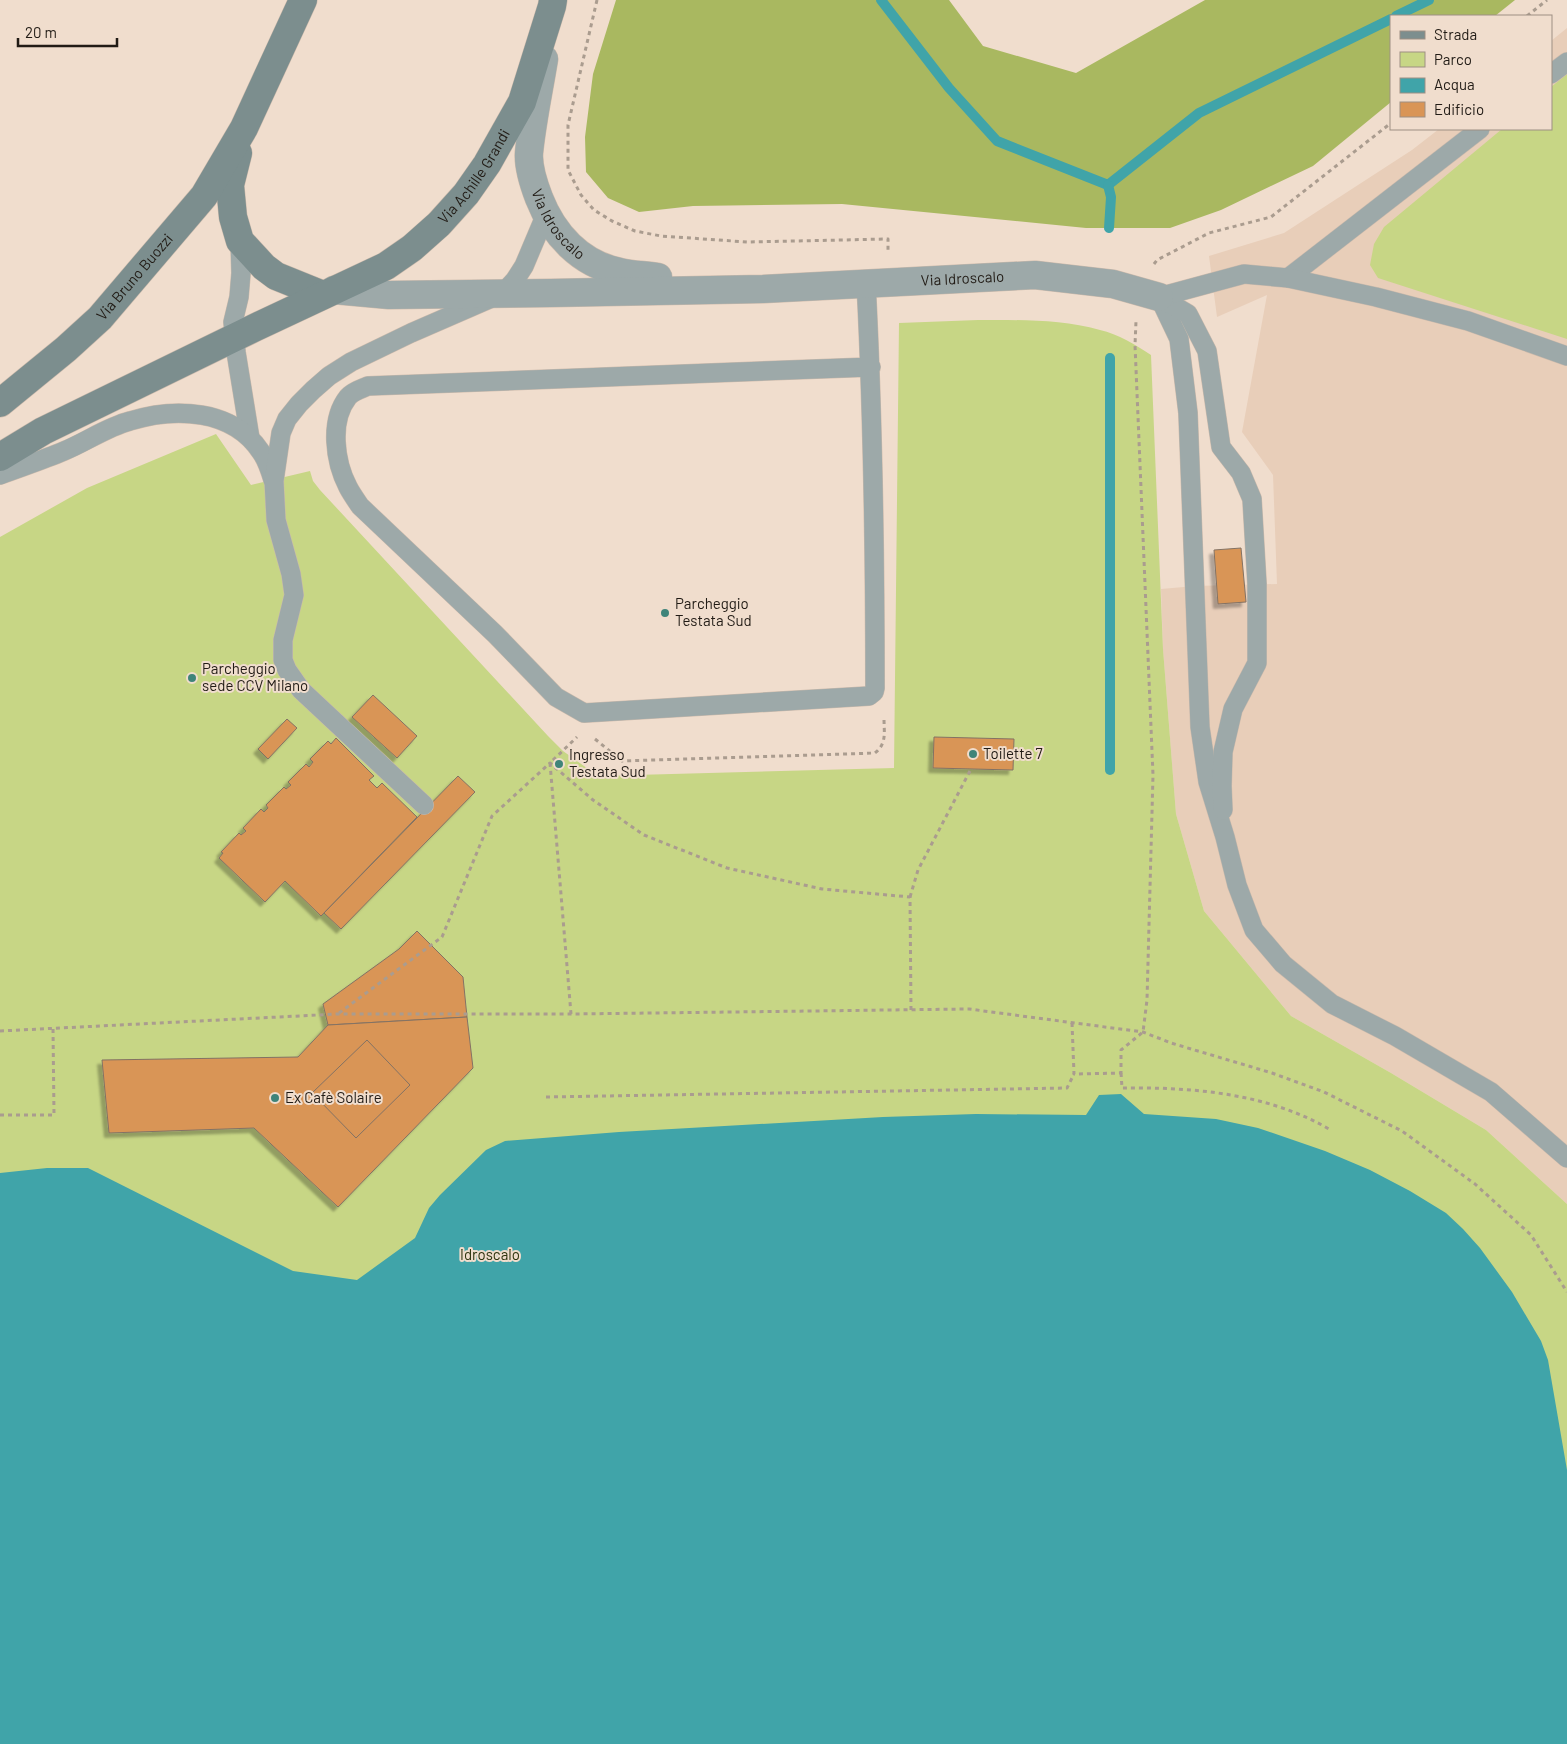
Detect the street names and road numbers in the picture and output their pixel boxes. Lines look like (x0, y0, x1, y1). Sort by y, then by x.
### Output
street label: Via Achille Grandi (434, 126, 513, 227)
street label: Via Idroscalo (528, 186, 589, 263)
street label: Via Bruno Buozzi (92, 229, 176, 323)
street label: Via Idroscalo (920, 267, 1005, 289)

